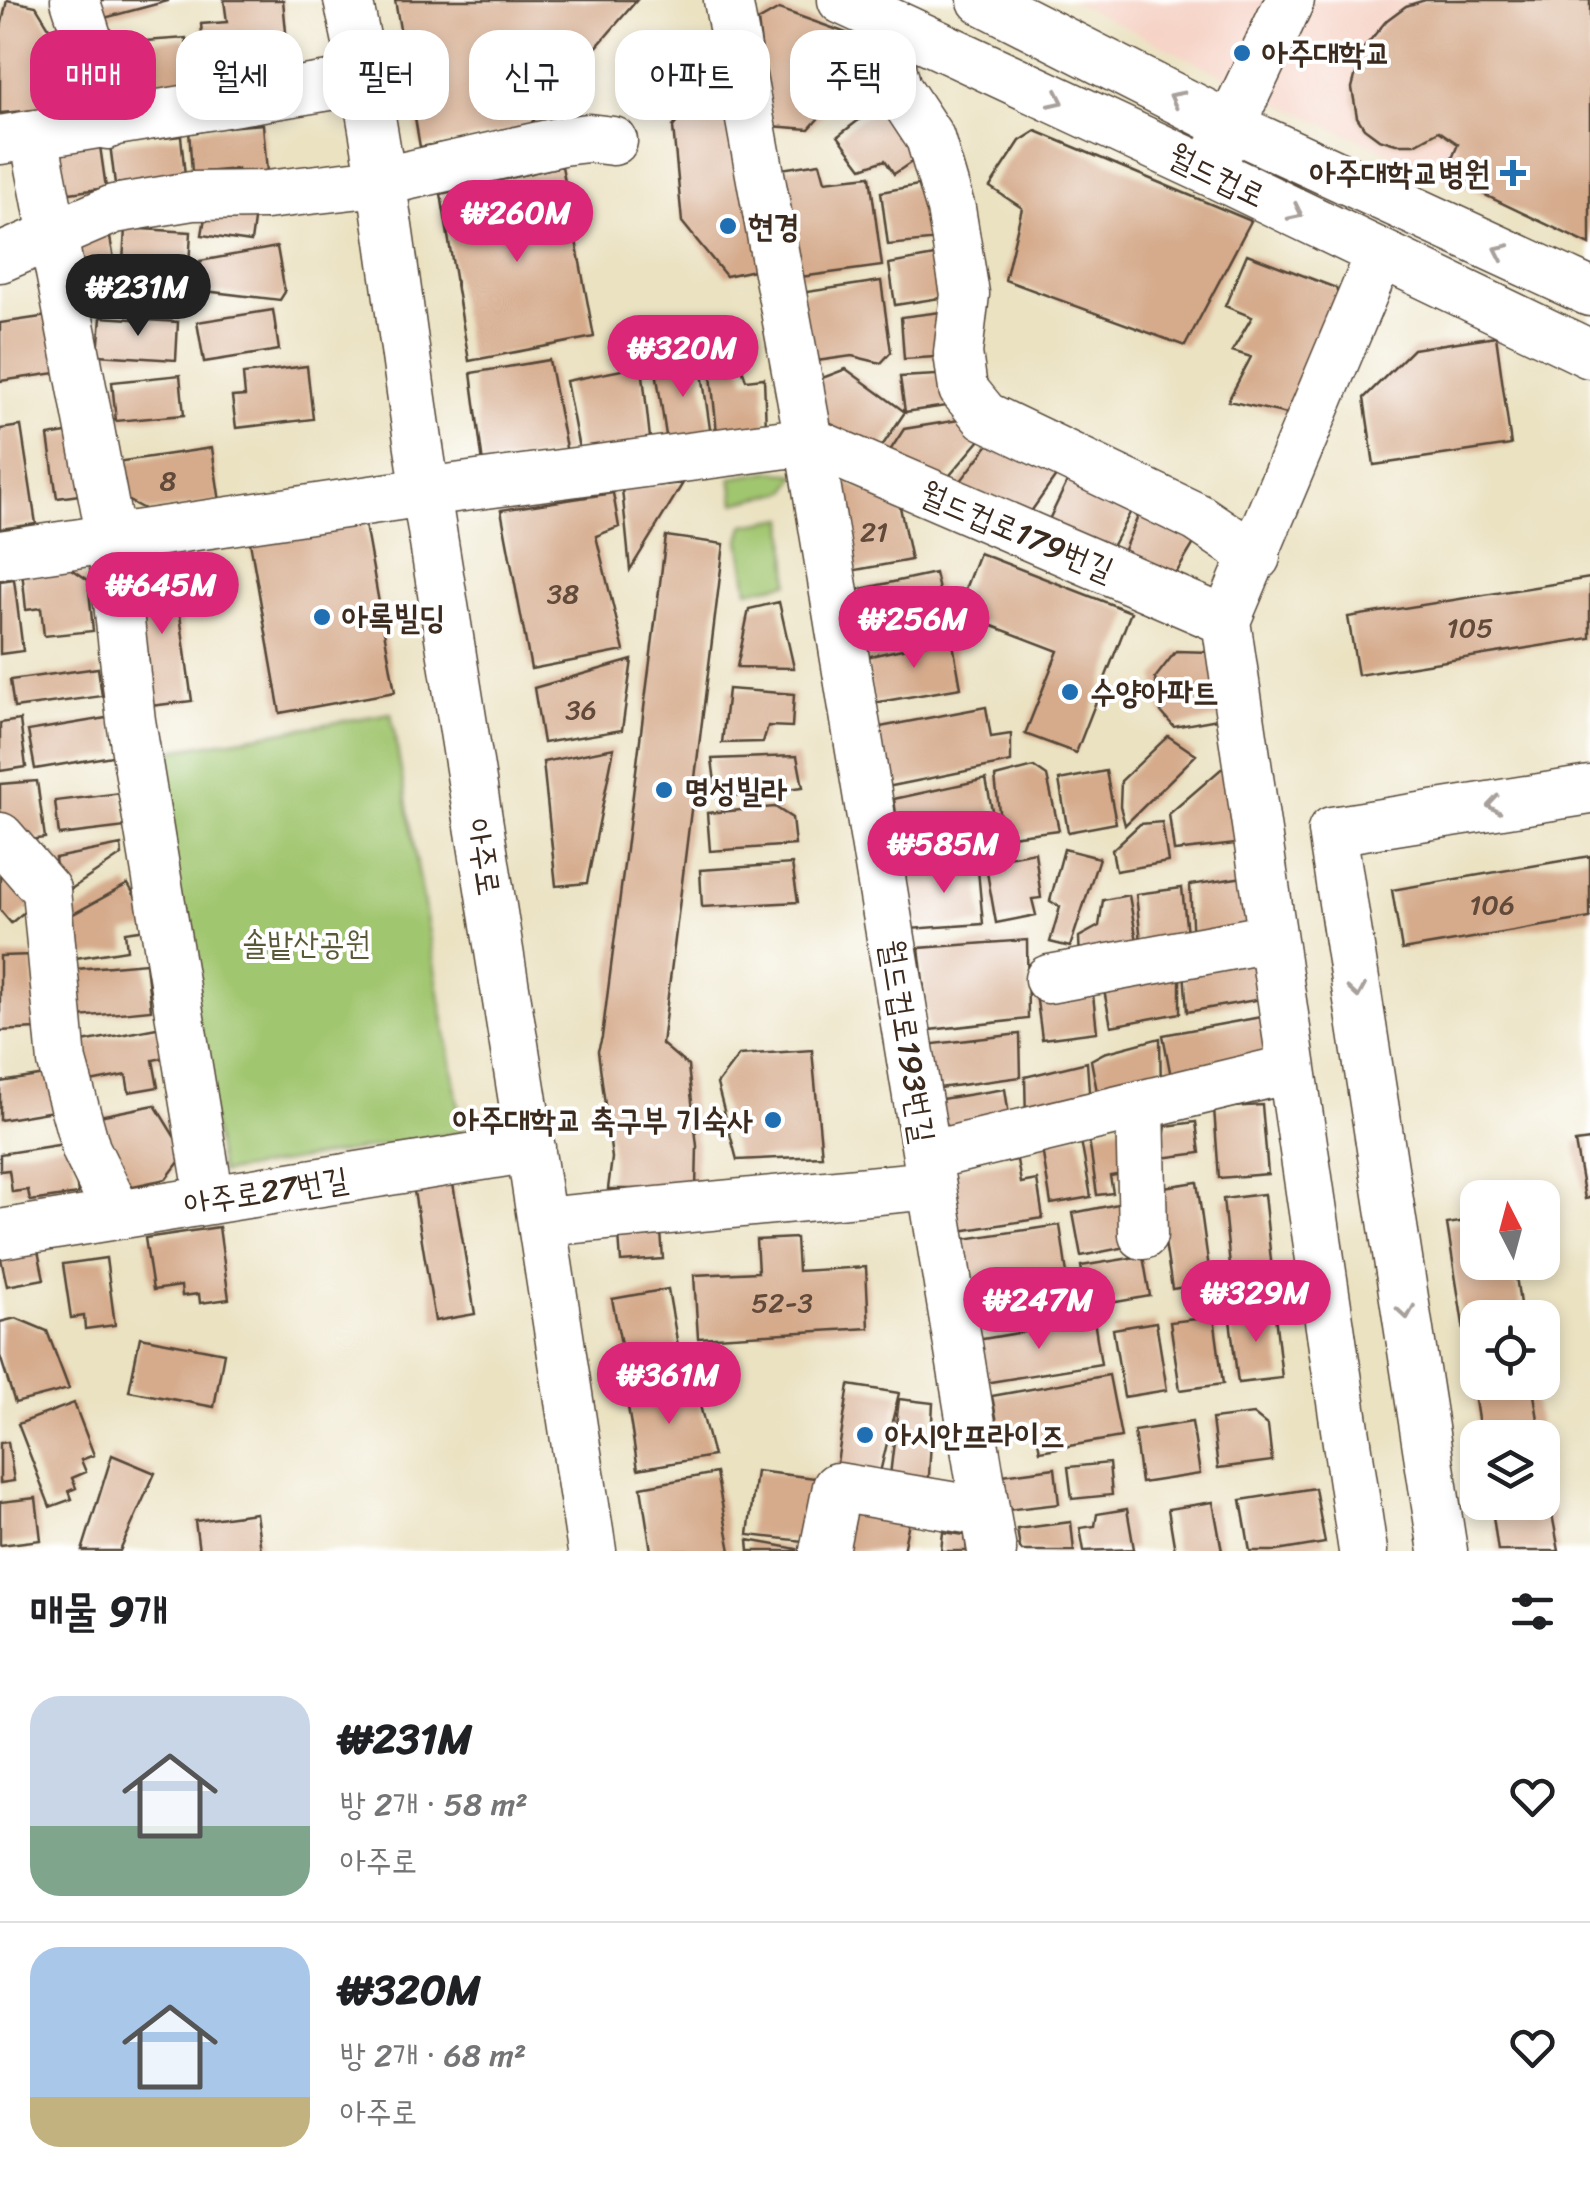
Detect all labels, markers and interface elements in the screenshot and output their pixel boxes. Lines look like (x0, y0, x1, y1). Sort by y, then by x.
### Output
place label: 아주대학교 (1262, 25, 1391, 82)
chip: 매매 (30, 30, 156, 120)
chip: 월세 (176, 30, 303, 120)
chip: 필터 (323, 30, 449, 120)
chip: 신규 (469, 30, 595, 120)
chip: 아파트 (615, 30, 770, 120)
chip: 주택 (790, 30, 916, 120)
marker: 아주대학교 (1231, 42, 1253, 64)
one-way arrow (1047, 88, 1065, 108)
one-way arrow (1168, 91, 1186, 110)
street label: 월드컵로 (1158, 127, 1276, 224)
place label: 아주대학교병원 (1310, 145, 1490, 202)
marker: 아주대학교병원 (1500, 160, 1526, 186)
pin: ₩260M (447, 180, 587, 265)
text: ₩260M (463, 184, 571, 241)
place label: 현경 (748, 198, 800, 255)
one-way arrow (1286, 201, 1304, 221)
marker: 현경 (717, 215, 739, 237)
one-way arrow (1494, 243, 1512, 263)
pin: ₩231M (68, 254, 208, 339)
text: ₩231M (88, 258, 188, 315)
pin: ₩320M (613, 315, 753, 400)
text: ₩320M (629, 319, 737, 376)
house number: 8 (160, 456, 177, 505)
street label: 월드컵로179번길 (911, 465, 1123, 598)
house number: 21 (860, 507, 888, 556)
pin: ₩645M (92, 552, 232, 637)
text: ₩645M (108, 556, 216, 613)
house number: 38 (547, 569, 579, 618)
pin: ₩256M (844, 586, 984, 671)
place label: 아록빌딩 (342, 589, 445, 646)
text: ₩256M (861, 590, 967, 647)
house number: 105 (1447, 603, 1493, 652)
marker: 아록빌딩 (311, 606, 333, 628)
place label: 수양아파트 (1090, 664, 1219, 721)
marker: 수양아파트 (1059, 681, 1081, 703)
house number: 36 (565, 685, 597, 734)
place label: 명성빌라 (684, 762, 787, 819)
marker: 명성빌라 (653, 779, 675, 801)
one-way arrow (1485, 794, 1502, 815)
pin: ₩585M (874, 811, 1014, 896)
street label: 아주로 (449, 814, 518, 900)
text: ₩585M (889, 815, 999, 872)
house number: 106 (1469, 880, 1515, 929)
park label: 솔밭산공원 (242, 915, 370, 972)
street label: 월드컵로193번길 (863, 935, 952, 1147)
one-way arrow (1346, 982, 1367, 999)
place label: 아주대학교 축구부 기숙사 (453, 1092, 753, 1149)
marker: 아주대학교 축구부 기숙사 (762, 1109, 784, 1131)
street label: 아주로27번길 (180, 1150, 352, 1233)
north arrow (1460, 1180, 1560, 1280)
map controls (1460, 1180, 1560, 1520)
pin: ₩329M (1186, 1260, 1326, 1345)
text: ₩329M (1203, 1264, 1309, 1321)
pin: ₩247M (969, 1267, 1109, 1352)
text: ₩247M (985, 1271, 1093, 1328)
house number: 52-3 (751, 1278, 813, 1327)
button: locate (1460, 1300, 1560, 1400)
one-way arrow (1395, 1304, 1416, 1320)
pin: ₩361M (599, 1342, 739, 1427)
text: ₩361M (619, 1346, 719, 1403)
place label: 아시안프라이즈 (885, 1407, 1065, 1464)
button: layers (1460, 1420, 1560, 1520)
marker: 아시안프라이즈 (854, 1424, 876, 1446)
text: 매물 9개 (30, 1574, 168, 1648)
icon: filters (1505, 1584, 1560, 1639)
text: ₩231M (340, 1702, 472, 1776)
icon: home (110, 1736, 230, 1856)
icon: heart (1505, 1769, 1560, 1824)
text: 방 2개 · 58 m² (340, 1776, 528, 1833)
text: 아주로 (340, 1833, 417, 1890)
text: ₩320M (340, 1953, 481, 2027)
icon: home (110, 1987, 230, 2107)
icon: heart (1505, 2020, 1560, 2075)
text: 방 2개 · 68 m² (340, 2027, 526, 2084)
text: 아주로 (340, 2084, 417, 2141)

